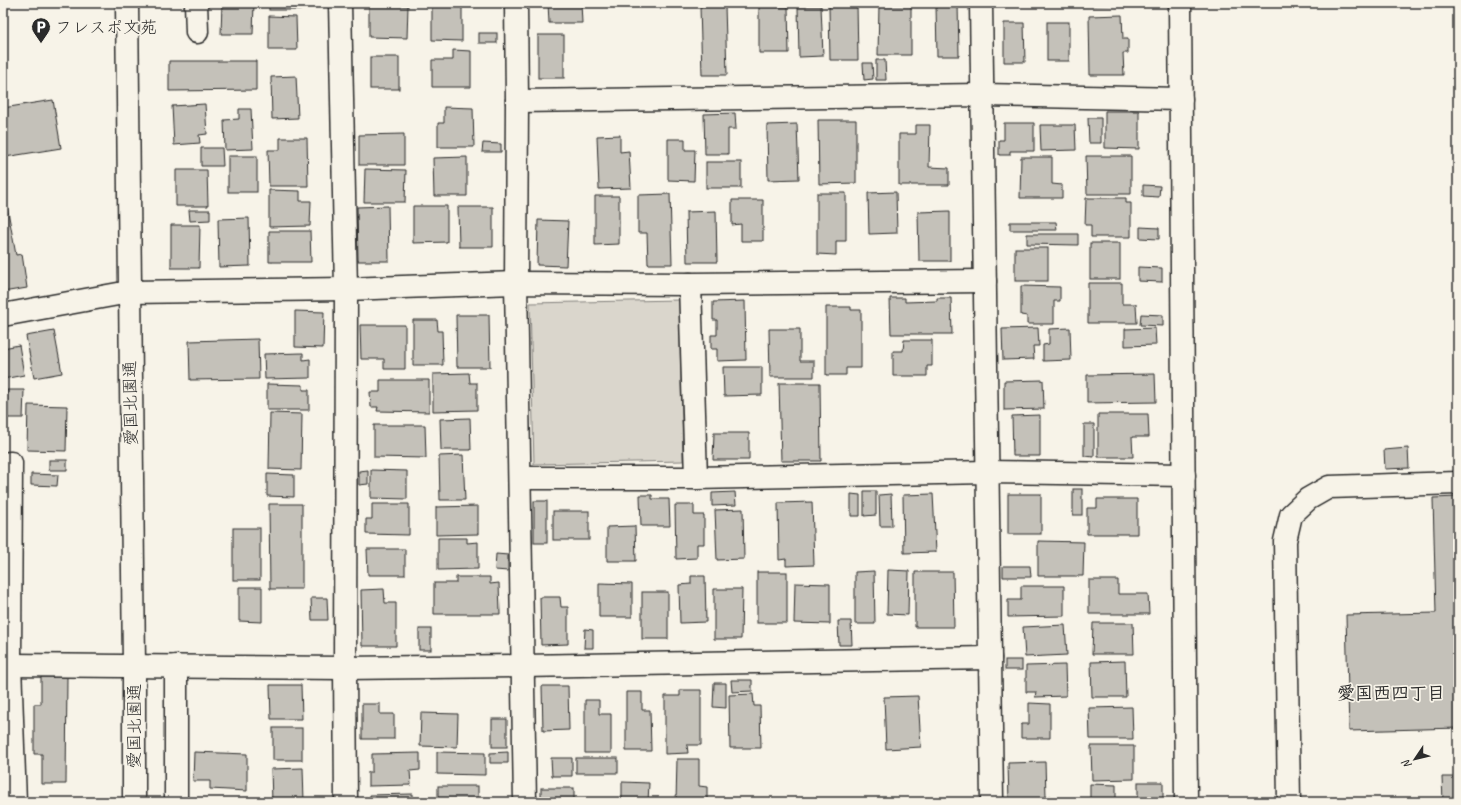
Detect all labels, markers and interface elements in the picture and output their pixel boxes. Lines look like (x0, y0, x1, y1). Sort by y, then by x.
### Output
parking icon: フレスポ文苑 (30, 16, 52, 44)
place label: フレスポ文苑 (55, 17, 157, 38)
street label: 愛国北園通 (119, 360, 142, 446)
district label: 愛国西四丁目 (1337, 682, 1445, 704)
street label: 愛国北園通 (124, 684, 145, 769)
north arrow (1395, 739, 1435, 779)
text: N (1398, 756, 1414, 772)

